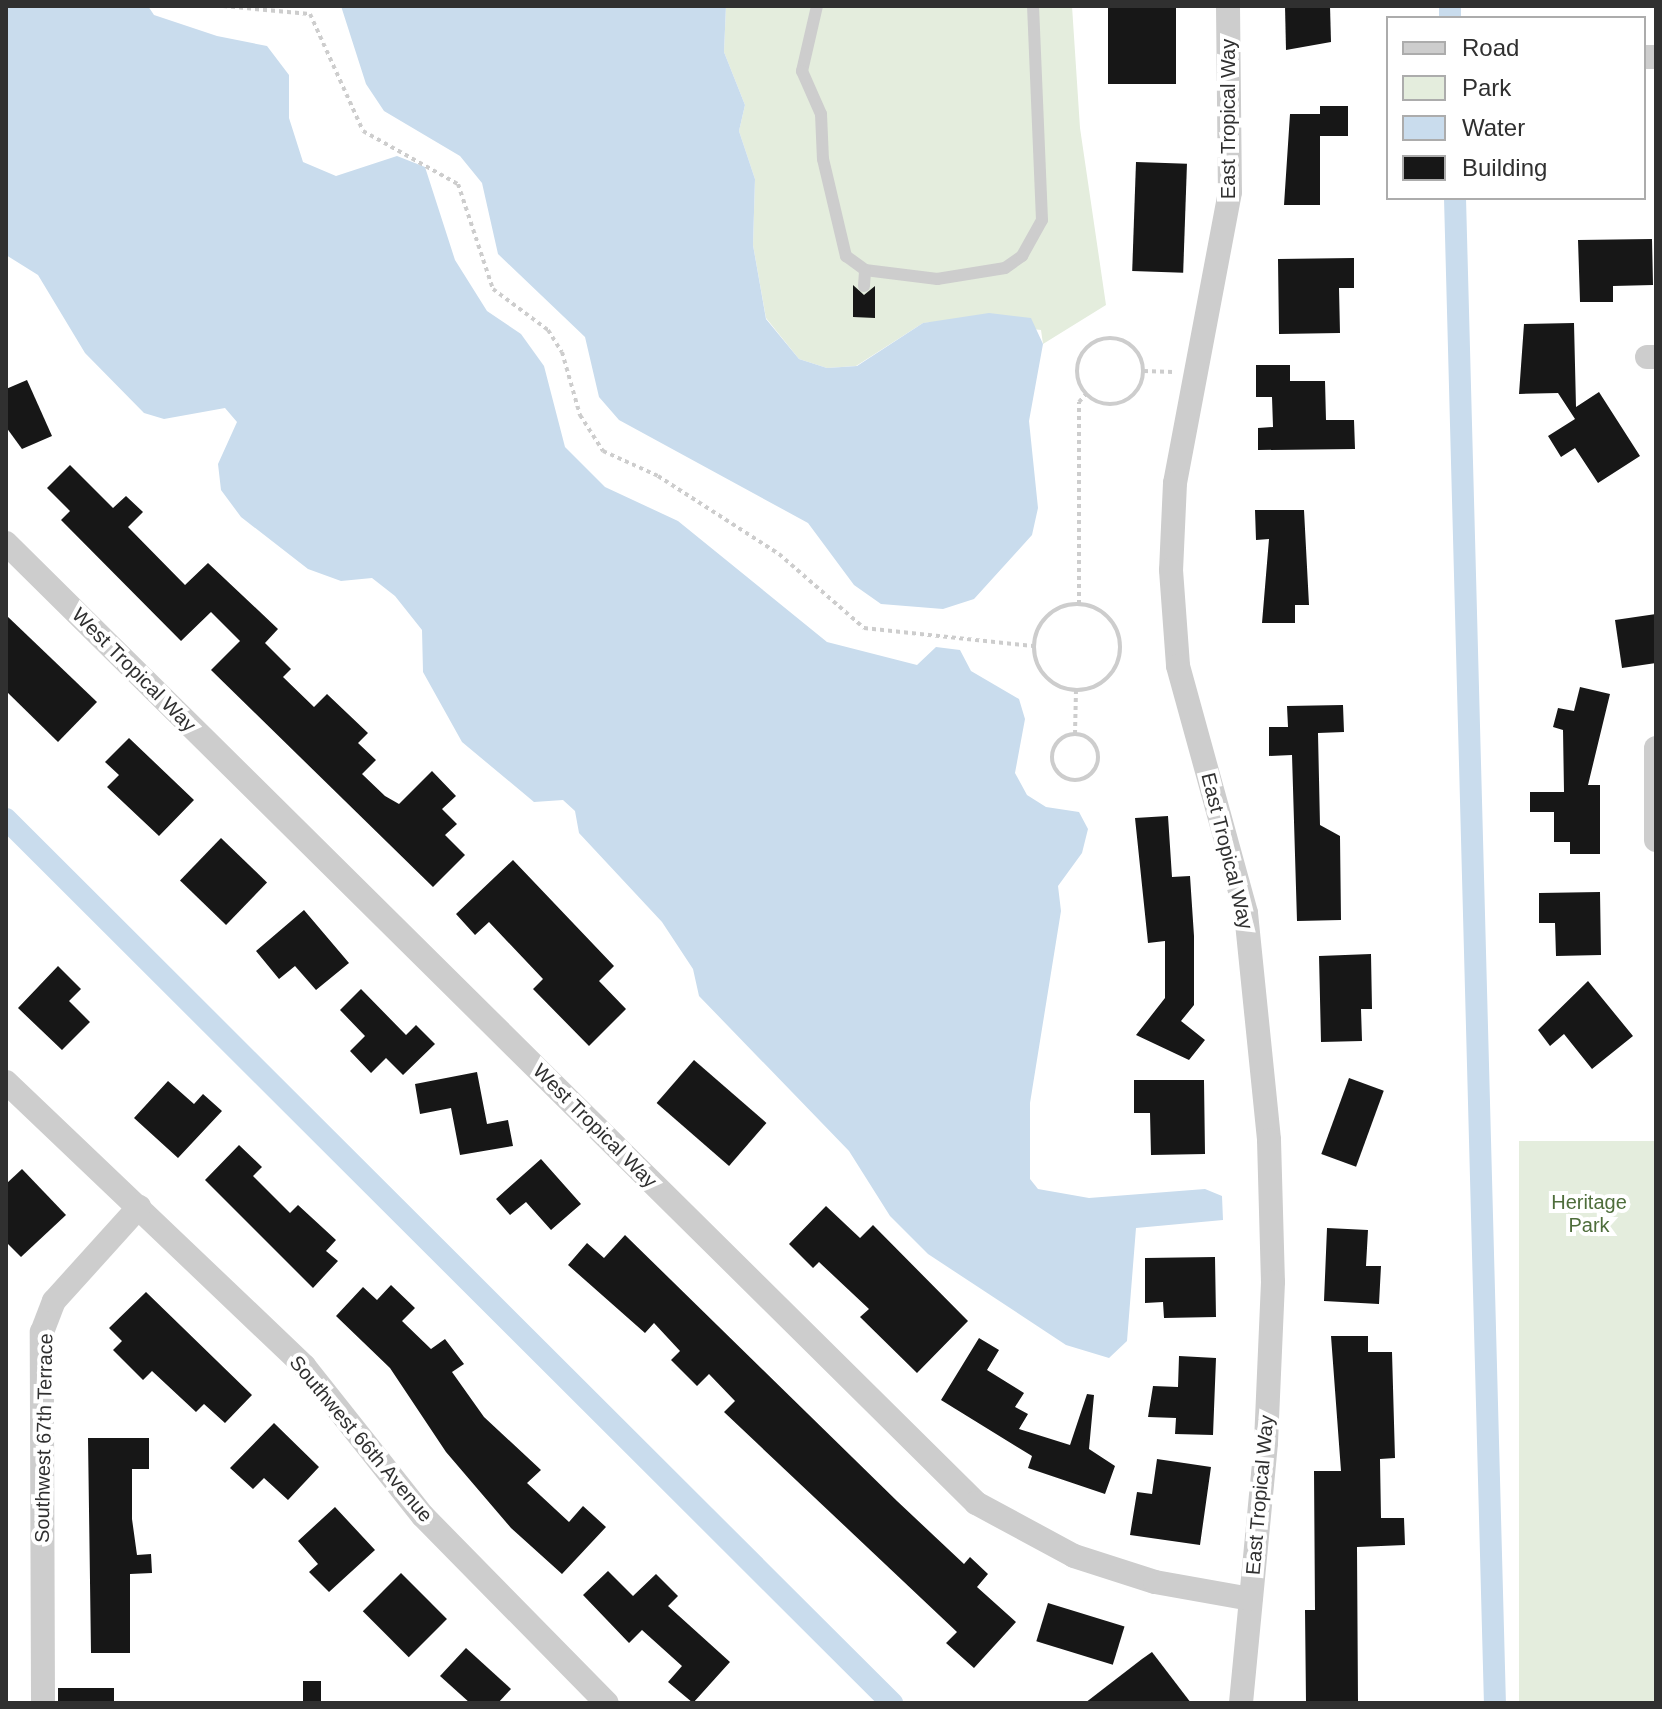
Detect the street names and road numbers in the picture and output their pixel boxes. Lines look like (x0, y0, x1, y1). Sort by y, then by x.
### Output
street label: East Tropical Way (1216, 39, 1240, 199)
street label: West Tropical Way (67, 603, 201, 737)
street label: East Tropical Way (1196, 770, 1258, 932)
street label: West Tropical Way (528, 1059, 662, 1193)
street label: Southwest 67th Terrace (30, 1333, 58, 1543)
street label: Southwest 66th Avenue (284, 1351, 438, 1527)
street label: East Tropical Way (1241, 1414, 1279, 1576)

